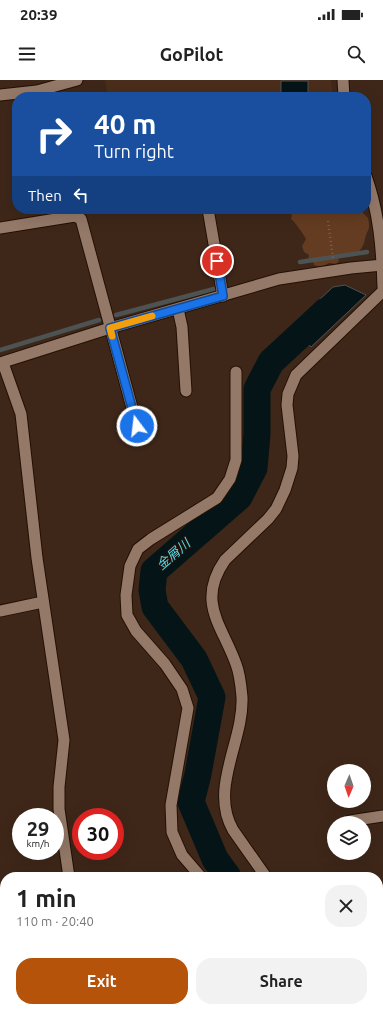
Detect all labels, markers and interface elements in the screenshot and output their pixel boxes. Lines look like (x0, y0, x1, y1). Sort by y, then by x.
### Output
text: 20:39 (20, 6, 58, 23)
icon: menu (16, 43, 38, 65)
icon: search (345, 43, 367, 65)
text: GoPilot (160, 44, 223, 64)
icon: right (28, 108, 80, 160)
text: 40 m (94, 108, 156, 139)
text: Turn right (94, 141, 174, 161)
icon: left (70, 184, 92, 206)
text: Then (28, 187, 62, 204)
pin (200, 244, 234, 278)
icon: arrive (206, 250, 228, 272)
position arrow (116, 405, 158, 447)
water label: 金屑川 (154, 535, 194, 572)
north arrow (327, 764, 371, 808)
map controls (327, 764, 371, 860)
speed limit sign: 30 (72, 808, 124, 860)
button: layers (327, 816, 371, 860)
text: 29 (27, 817, 49, 840)
text: km/h (26, 838, 50, 849)
text: 1 min (16, 885, 77, 912)
button: close (325, 885, 367, 927)
text: 110 m · 20:40 (16, 914, 94, 928)
button: Exit (16, 958, 188, 1004)
button: Share (196, 958, 367, 1004)

